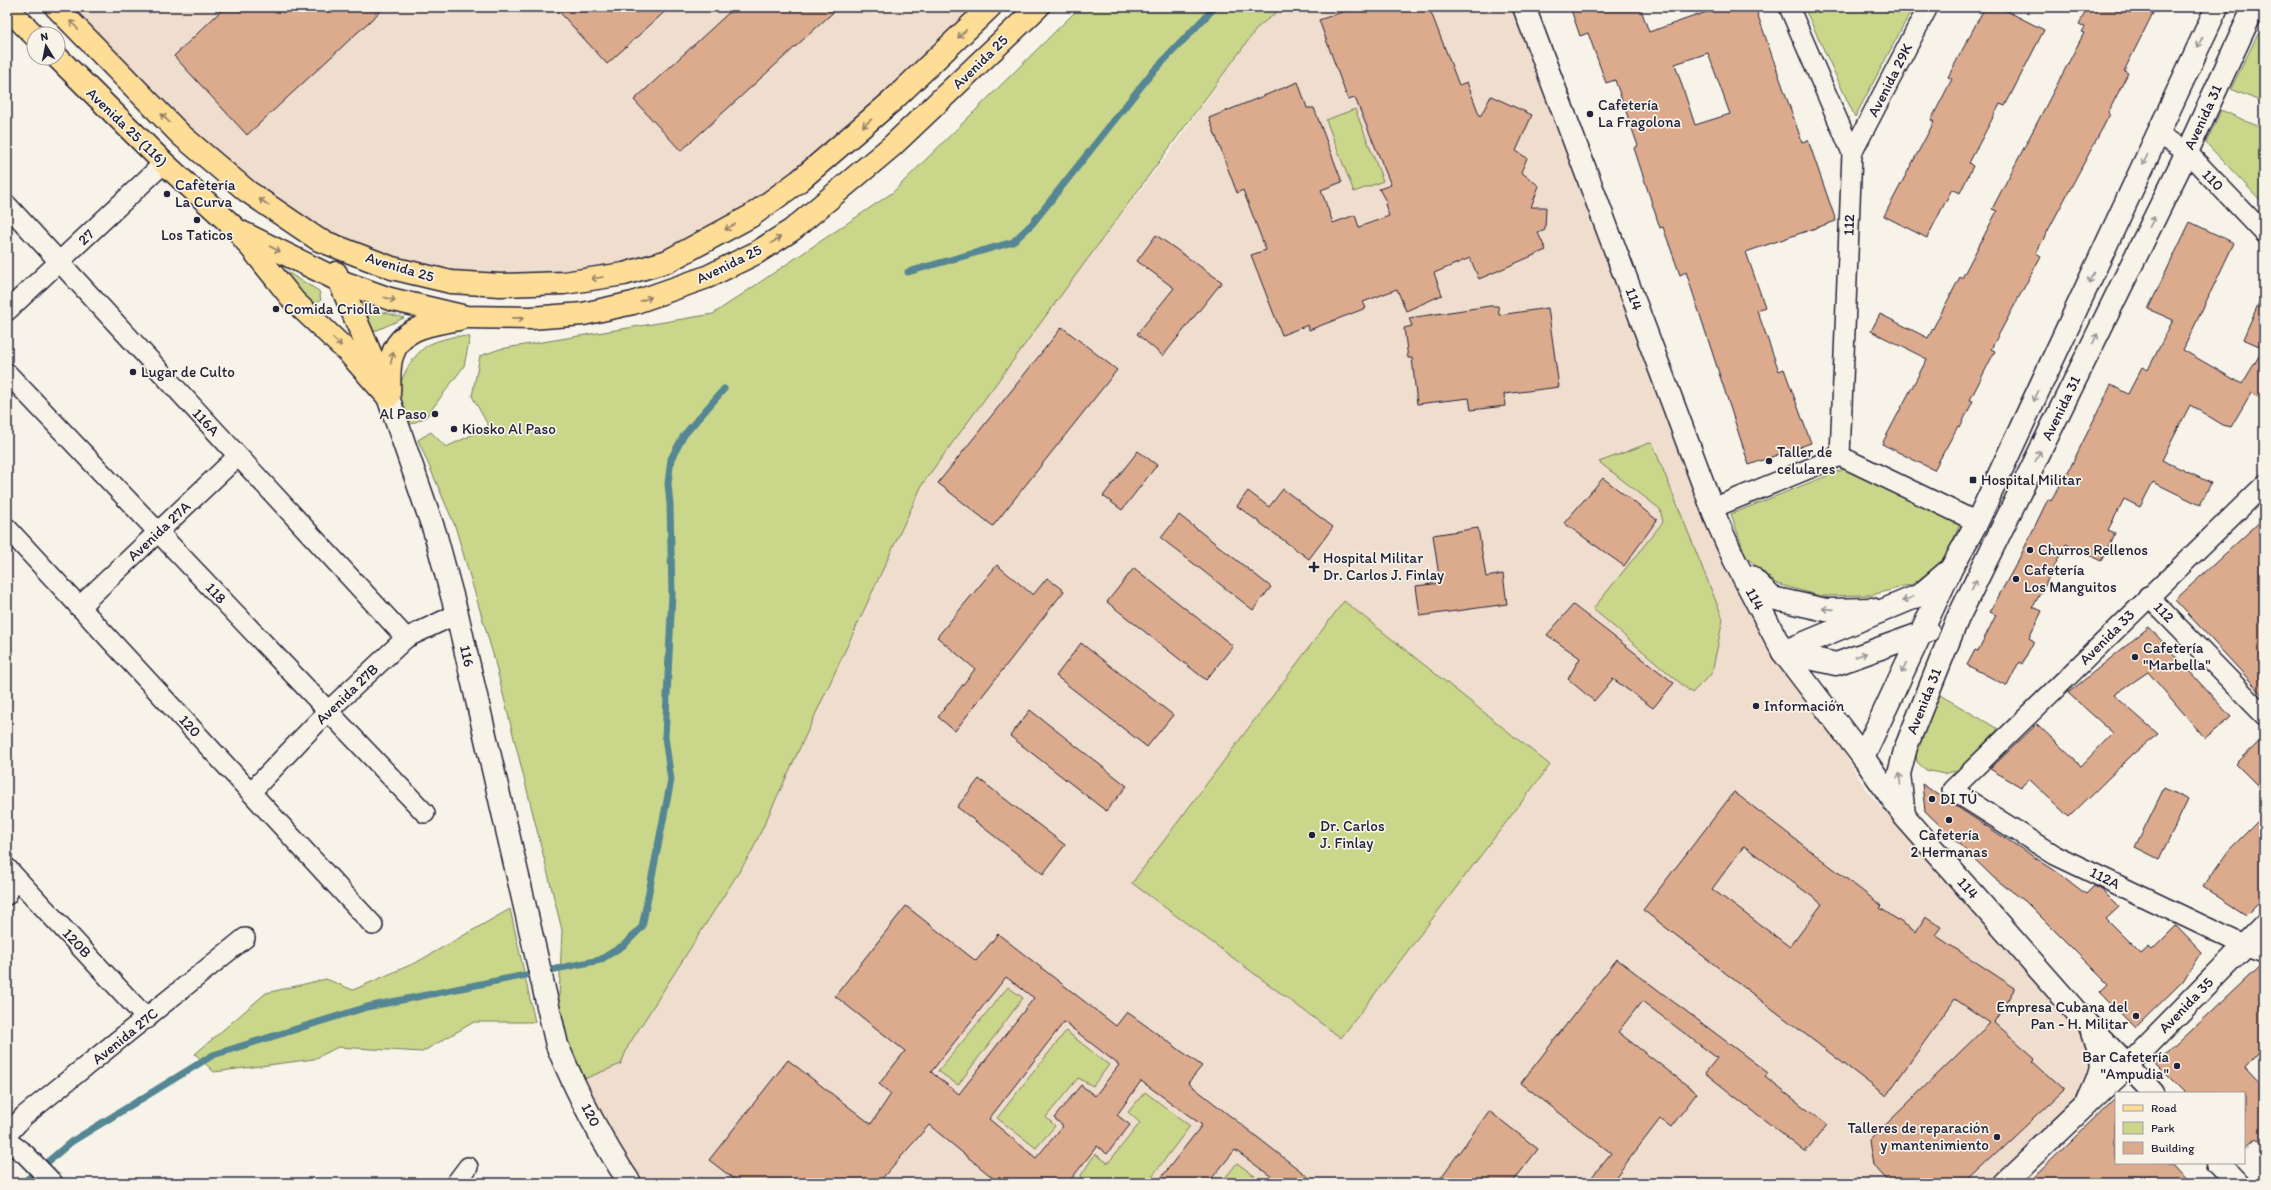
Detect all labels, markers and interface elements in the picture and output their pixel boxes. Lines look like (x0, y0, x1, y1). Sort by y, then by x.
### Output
one-way arrow (69, 20, 79, 30)
north arrow (26, 26, 66, 66)
one-way arrow (957, 29, 967, 39)
text: N (40, 30, 49, 44)
street label: Avenida 25 (948, 31, 1012, 93)
one-way arrow (2196, 36, 2203, 48)
street label: Avenida 29K (1864, 40, 1916, 120)
street label: Avenida 31 (2180, 82, 2226, 152)
street label: Avenida 25 (116) (83, 84, 171, 170)
place label: Cafetería La Fragolona (1598, 96, 1682, 131)
marker: Cafetería La Fragolona (1585, 109, 1595, 119)
one-way arrow (160, 113, 170, 123)
one-way arrow (862, 118, 872, 127)
one-way arrow (2141, 154, 2148, 166)
street label: 110 (2198, 165, 2228, 195)
place label: Cafetería La Curva (175, 176, 236, 211)
marker: Cafetería La Curva (162, 189, 172, 199)
one-way arrow (258, 198, 269, 206)
street label: 112 (1840, 214, 1858, 236)
marker: Los Taticos (192, 215, 202, 225)
one-way arrow (2149, 217, 2156, 229)
one-way arrow (725, 223, 737, 231)
street label: 27 (74, 225, 98, 249)
place label: Los Taticos (161, 226, 233, 244)
one-way arrow (771, 235, 782, 244)
street label: Avenida 25 (693, 240, 765, 288)
one-way arrow (269, 246, 281, 253)
street label: Avenida 25 (364, 248, 436, 286)
one-way arrow (2087, 272, 2094, 284)
one-way arrow (591, 274, 604, 282)
street label: 114 (1621, 285, 1647, 313)
one-way arrow (639, 294, 651, 302)
one-way arrow (383, 296, 396, 303)
place label: Comida Criolla (284, 300, 381, 318)
marker: Comida Criolla (271, 304, 281, 314)
one-way arrow (511, 314, 524, 322)
one-way arrow (2092, 333, 2099, 345)
one-way arrow (332, 337, 342, 347)
one-way arrow (389, 352, 397, 365)
place label: Lugar de Culto (141, 363, 235, 381)
marker: Lugar de Culto (128, 367, 138, 377)
street label: Avenida 31 (2038, 373, 2084, 443)
one-way arrow (2032, 390, 2039, 402)
street label: 116A (189, 404, 224, 440)
place label: Al Paso (380, 405, 427, 423)
marker: Al Paso (430, 409, 440, 419)
place label: Kiosko Al Paso (462, 420, 556, 438)
marker: Kiosko Al Paso (449, 424, 459, 434)
place label: Taller de celulares (1777, 443, 1836, 478)
one-way arrow (2034, 450, 2042, 462)
marker: Taller de celulares (1764, 456, 1774, 466)
place label: Hospital Militar (1981, 471, 2081, 489)
marker: Hospital Militar (1968, 475, 1978, 485)
street label: Avenida 27A (124, 497, 195, 565)
place label: Churros Rellenos (2038, 541, 2148, 559)
marker: Churros Rellenos (2025, 545, 2035, 555)
place label: Hospital Militar Dr. Carlos J. Finlay (1323, 549, 1444, 584)
marker: Hospital Militar Dr. Carlos J. Finlay (1308, 561, 1320, 573)
place label: Cafetería Los Manguitos (2024, 561, 2117, 596)
marker: Cafetería Los Manguitos (2011, 574, 2021, 584)
street label: 118 (202, 579, 230, 607)
one-way arrow (1971, 579, 1978, 591)
street label: 114 (1742, 585, 1768, 613)
one-way arrow (1902, 596, 1914, 604)
street label: 112 (2150, 598, 2178, 626)
one-way arrow (1822, 606, 1835, 613)
street label: Avenida 33 (2076, 606, 2138, 668)
place label: Cafetería "Marbella" (2143, 639, 2211, 674)
street label: 116 (456, 643, 478, 669)
one-way arrow (1854, 651, 1866, 659)
marker: Cafetería "Marbella" (2130, 652, 2140, 662)
street label: Avenida 27B (312, 660, 382, 728)
one-way arrow (1900, 661, 1907, 673)
street label: Avenida 31 (1903, 665, 1945, 737)
place label: Información (1764, 697, 1845, 715)
marker: Información (1751, 701, 1761, 711)
street label: 120 (175, 711, 205, 741)
one-way arrow (1896, 773, 1903, 786)
place label: DI TÚ (1940, 790, 1977, 808)
marker: DI TÚ (1927, 794, 1937, 804)
marker: Cafetería 2 Hermanas (1944, 815, 1954, 825)
place label: Dr. Carlos J. Finlay (1320, 817, 1385, 852)
place label: Cafetería 2 Hermanas (1910, 826, 1988, 861)
marker: Dr. Carlos J. Finlay (1307, 830, 1317, 840)
street label: 112A (2087, 863, 2123, 893)
street label: 114 (1954, 873, 1982, 903)
street label: 120B (59, 925, 95, 962)
street label: Avenida 35 (2155, 973, 2217, 1037)
place label: Empresa Cubana del Pan - H. Militar (1997, 998, 2129, 1033)
street label: Avenida 27C (88, 1004, 162, 1068)
marker: Empresa Cubana del Pan - H. Militar (2131, 1011, 2141, 1021)
place label: Bar Cafetería "Ampudia" (2082, 1048, 2170, 1083)
marker: Bar Cafetería "Ampudia" (2172, 1061, 2182, 1071)
legend (2115, 1092, 2245, 1164)
street label: 120 (578, 1100, 604, 1130)
text: Road (2151, 1101, 2177, 1115)
place label: Talleres de reparación y mantenimiento (1848, 1119, 1990, 1154)
text: Park (2151, 1121, 2175, 1135)
marker: Talleres de reparación y mantenimiento (1992, 1132, 2002, 1142)
text: Building (2151, 1141, 2195, 1155)

